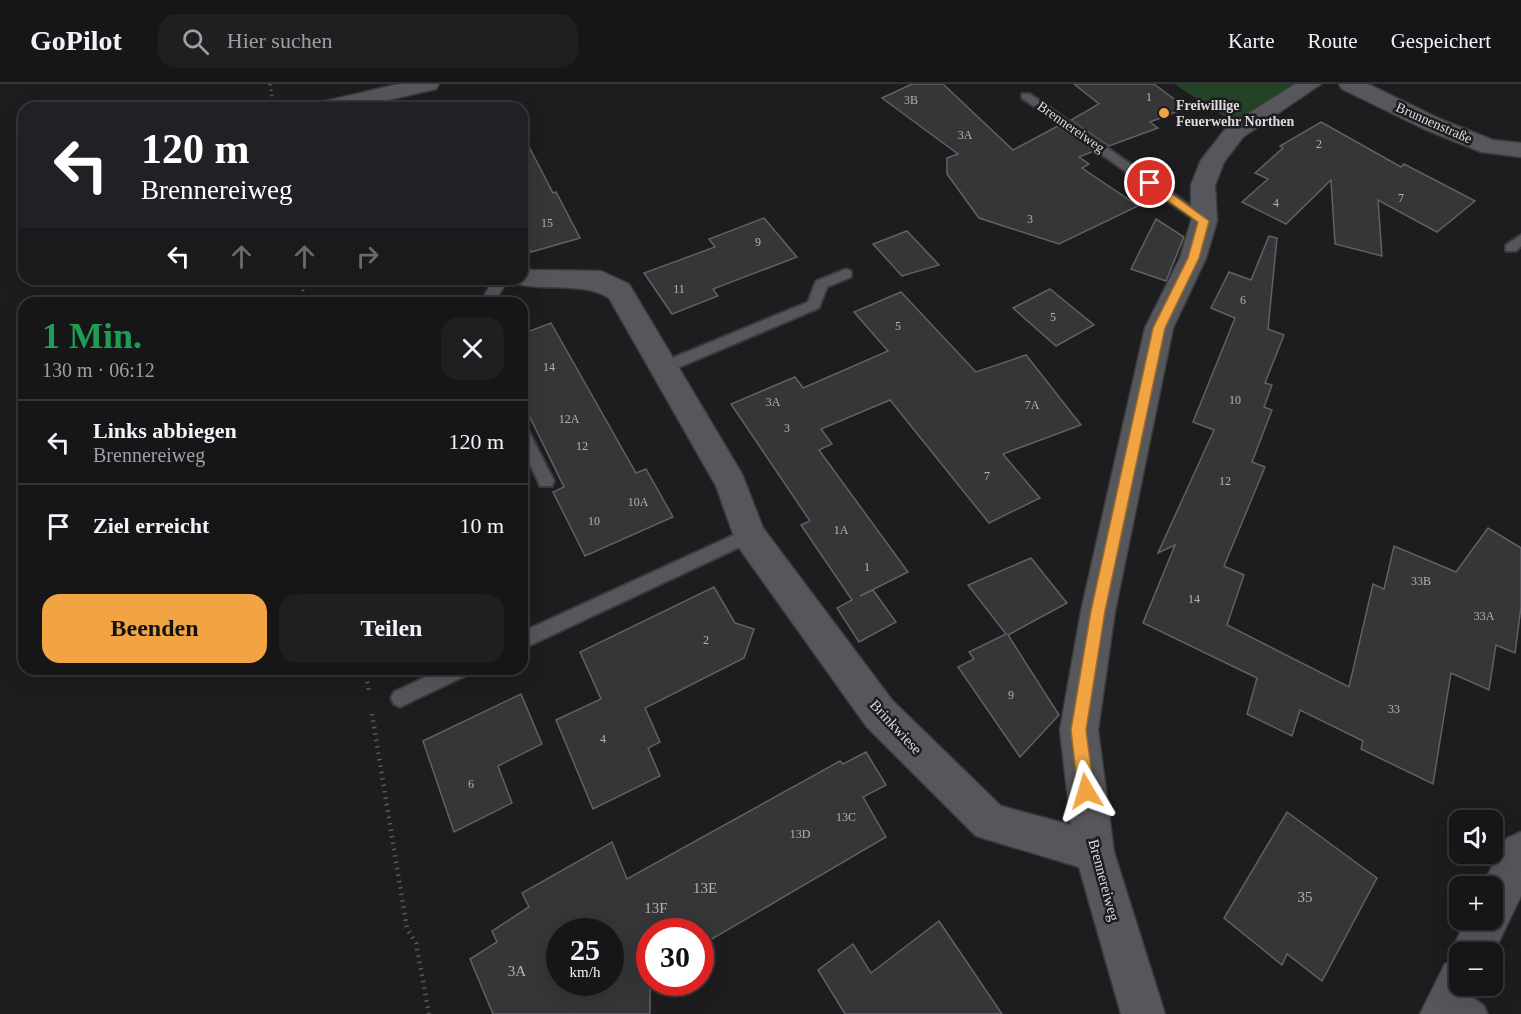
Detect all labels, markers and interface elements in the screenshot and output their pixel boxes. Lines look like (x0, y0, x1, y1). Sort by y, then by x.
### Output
search box (158, 14, 578, 68)
text: GoPilot (30, 25, 122, 56)
icon: search (179, 25, 212, 58)
text: Hier suchen (227, 28, 332, 53)
text: Karte (1228, 29, 1275, 53)
text: Route (1308, 29, 1358, 53)
text: Gespeichert (1391, 29, 1491, 53)
house number: 1 (1146, 90, 1152, 104)
house number: 3B (904, 93, 918, 107)
street label: Brennereiweg (1035, 98, 1107, 156)
place label: Freiwillige Feuerwehr Northen (1176, 98, 1295, 129)
street label: Brunnenstraße (1394, 100, 1474, 146)
marker: Freiwillige Feuerwehr Northen (1157, 106, 1171, 120)
icon: left (42, 126, 120, 204)
text: 120 m (141, 126, 250, 172)
house number: 3A (958, 128, 973, 142)
house number: 2 (1316, 137, 1322, 151)
pin (1124, 157, 1175, 208)
icon: arrive (1133, 166, 1166, 199)
text: Brennereiweg (141, 175, 292, 205)
house number: 7 (1398, 191, 1404, 205)
house number: 4 (1273, 196, 1279, 210)
house number: 3 (1027, 212, 1033, 226)
house number: 15 (541, 216, 553, 230)
house number: 9 (755, 235, 761, 249)
icon: left (162, 240, 195, 273)
icon: ahead (225, 240, 258, 273)
icon: ahead (288, 240, 321, 273)
icon: right (351, 240, 384, 273)
house number: 11 (673, 282, 685, 296)
house number: 6 (1240, 293, 1246, 307)
house number: 5 (1050, 310, 1056, 324)
text: 1 Min. (42, 316, 142, 356)
button: close (441, 317, 504, 380)
house number: 5 (895, 319, 901, 333)
text: 130 m · 06:12 (42, 359, 155, 381)
house number: 14 (543, 360, 555, 374)
house number: 10 (1229, 393, 1241, 407)
house number: 3A (766, 395, 781, 409)
house number: 7A (1025, 398, 1040, 412)
house number: 12A (559, 412, 580, 426)
text: Links abbiegen (93, 418, 237, 443)
house number: 3 (784, 421, 790, 435)
icon: left (42, 426, 75, 459)
text: 120 m (448, 429, 504, 454)
house number: 12 (576, 439, 588, 453)
text: Brennereiweg (93, 444, 205, 466)
house number: 7 (984, 469, 990, 483)
house number: 12 (1219, 474, 1231, 488)
house number: 10A (628, 495, 649, 509)
icon: arrive (42, 510, 75, 543)
text: Ziel erreicht (93, 513, 209, 538)
text: 10 m (459, 513, 504, 538)
house number: 10 (588, 514, 600, 528)
house number: 1A (834, 523, 849, 537)
house number: 1 (864, 560, 870, 574)
house number: 33B (1411, 574, 1431, 588)
house number: 14 (1188, 592, 1200, 606)
button: Beenden (42, 594, 267, 663)
button: Teilen (279, 594, 504, 663)
house number: 33A (1474, 609, 1495, 623)
house number: 2 (703, 633, 709, 647)
house number: 9 (1008, 688, 1014, 702)
street label: Brinkwiese (867, 697, 925, 758)
house number: 33 (1388, 702, 1400, 716)
house number: 4 (600, 732, 606, 746)
position arrow (1054, 759, 1118, 823)
house number: 6 (468, 777, 474, 791)
house number: 13C (836, 810, 856, 824)
map controls (1449, 810, 1503, 996)
button: sound (1449, 810, 1503, 864)
house number: 13D (790, 827, 811, 841)
street label: Brennereiweg (1085, 837, 1123, 923)
button: + (1449, 876, 1503, 930)
house number: 13E (693, 880, 717, 896)
house number: 35 (1298, 889, 1313, 905)
house number: 13F (644, 900, 668, 916)
speed limit sign: 30 (636, 918, 714, 996)
text: 25 (570, 933, 600, 966)
button: − (1449, 942, 1503, 996)
house number: 3A (508, 963, 526, 979)
text: km/h (570, 964, 600, 980)

